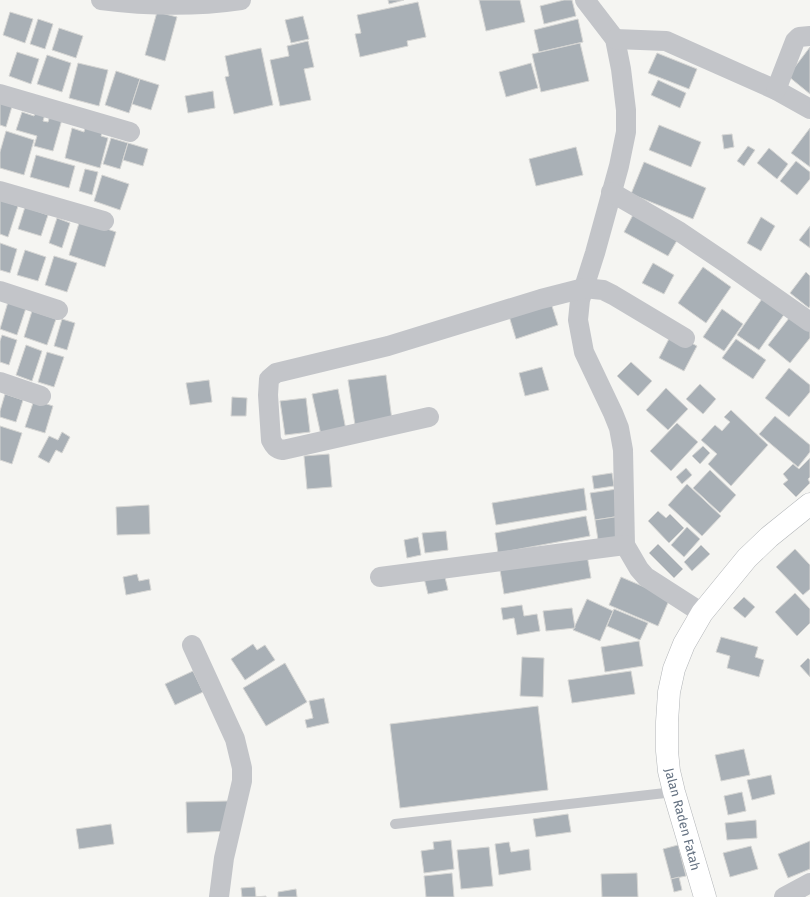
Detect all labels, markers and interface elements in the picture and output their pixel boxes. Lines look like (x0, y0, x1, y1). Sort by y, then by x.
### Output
street label: Jalan Raden Fatah (662, 766, 703, 872)

